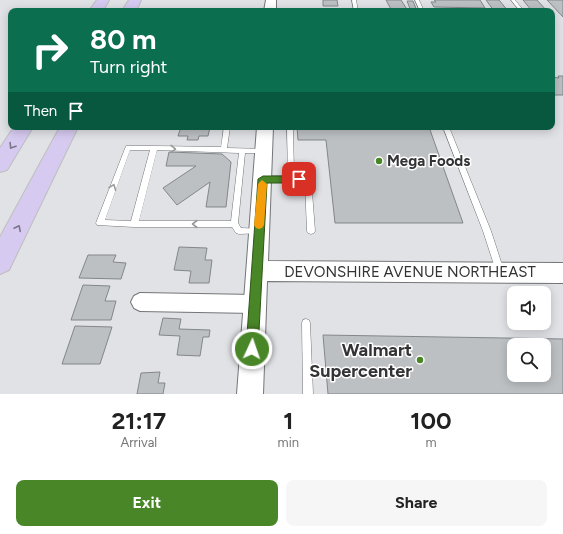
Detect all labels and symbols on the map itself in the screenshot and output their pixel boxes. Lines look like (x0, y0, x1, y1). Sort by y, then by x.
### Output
one-way arrow (9, 142, 16, 149)
one-way arrow (170, 144, 176, 153)
place label: Mega Foods (387, 152, 470, 170)
marker: Mega Foods (374, 156, 384, 166)
pin (282, 162, 316, 196)
one-way arrow (109, 183, 117, 190)
one-way arrow (192, 220, 198, 228)
one-way arrow (13, 224, 21, 232)
street label: DEVONSHIRE AVENUE NORTHEAST (284, 263, 536, 281)
position arrow (231, 328, 273, 370)
place label: Walmart Supercenter (309, 339, 412, 382)
marker: Walmart Supercenter (415, 355, 425, 365)

